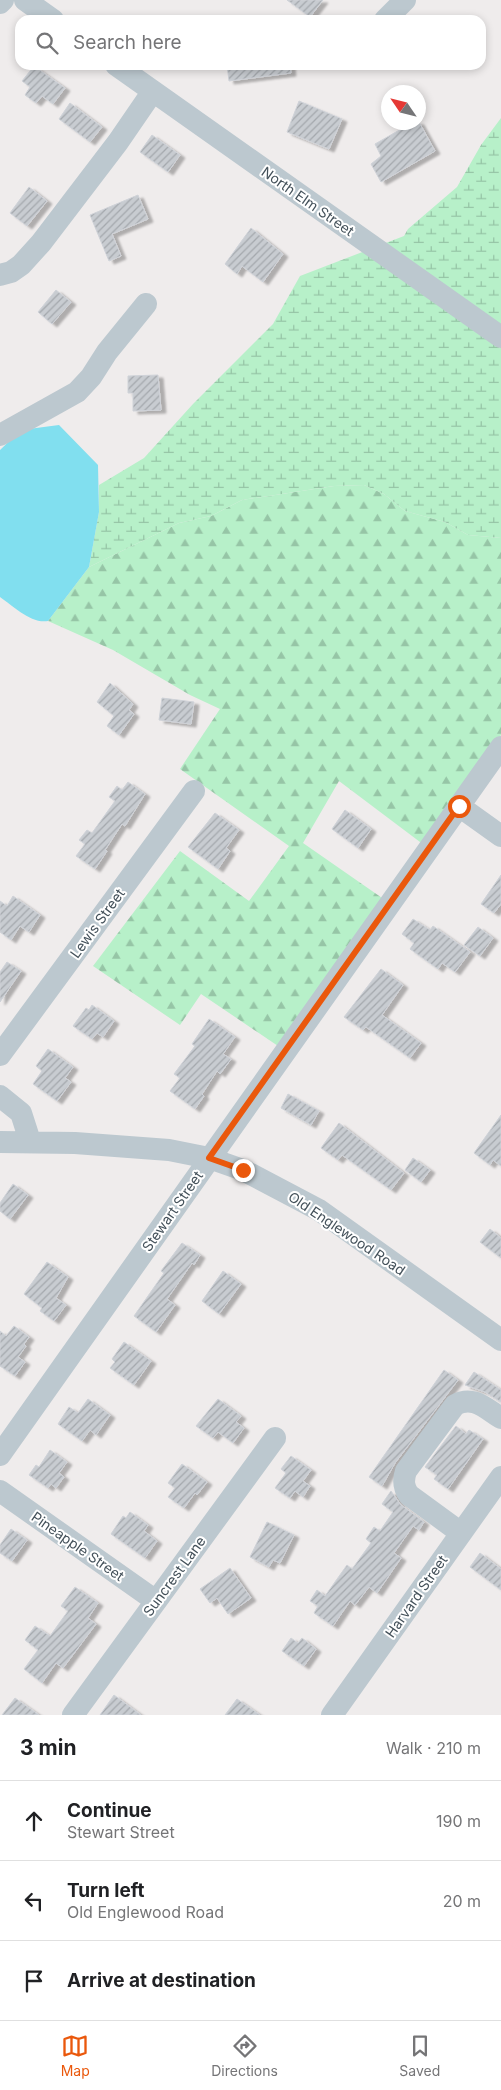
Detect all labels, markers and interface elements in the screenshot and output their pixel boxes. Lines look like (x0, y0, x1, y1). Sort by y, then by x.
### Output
search box (15, 15, 486, 70)
icon: search (33, 29, 61, 57)
text: Search here (73, 31, 182, 54)
north arrow (381, 85, 426, 130)
street label: North Elm Street (259, 163, 358, 239)
route start (448, 795, 471, 818)
street label: Lewis Street (66, 885, 128, 961)
route end (232, 1159, 255, 1182)
street label: Stewart Street (138, 1167, 206, 1254)
street label: Old Englewood Road (285, 1188, 409, 1278)
street label: Pineapple Street (29, 1508, 128, 1584)
street label: Suncrest Lane (139, 1533, 209, 1619)
street label: Harvard Street (381, 1551, 451, 1640)
text: 3 min (20, 1735, 76, 1760)
text: Walk · 210 m (386, 1738, 481, 1758)
text: Continue (67, 1799, 152, 1822)
icon: ahead (20, 1807, 48, 1835)
text: 190 m (436, 1811, 481, 1831)
text: Stewart Street (67, 1822, 175, 1842)
text: Turn left (67, 1879, 145, 1902)
icon: left (20, 1887, 48, 1915)
text: 20 m (443, 1891, 481, 1911)
text: Old Englewood Road (67, 1902, 224, 1922)
icon: arrive (20, 1967, 48, 1995)
text: Arrive at destination (67, 1969, 256, 1992)
tab: Map (61, 2032, 90, 2079)
tab: Directions (211, 2032, 278, 2079)
tab: Saved (399, 2032, 440, 2079)

